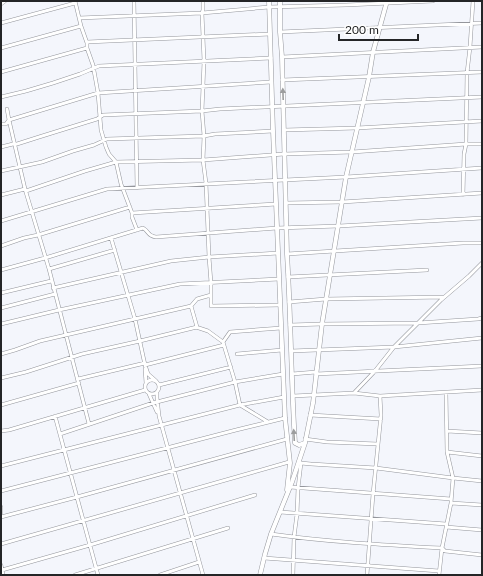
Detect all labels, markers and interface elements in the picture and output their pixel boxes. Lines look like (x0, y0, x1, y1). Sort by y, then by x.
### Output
scale bar (339, 16, 418, 42)
text: 200 m (345, 22, 379, 37)
one-way arrow (279, 88, 286, 100)
one-way arrow (291, 429, 298, 441)

